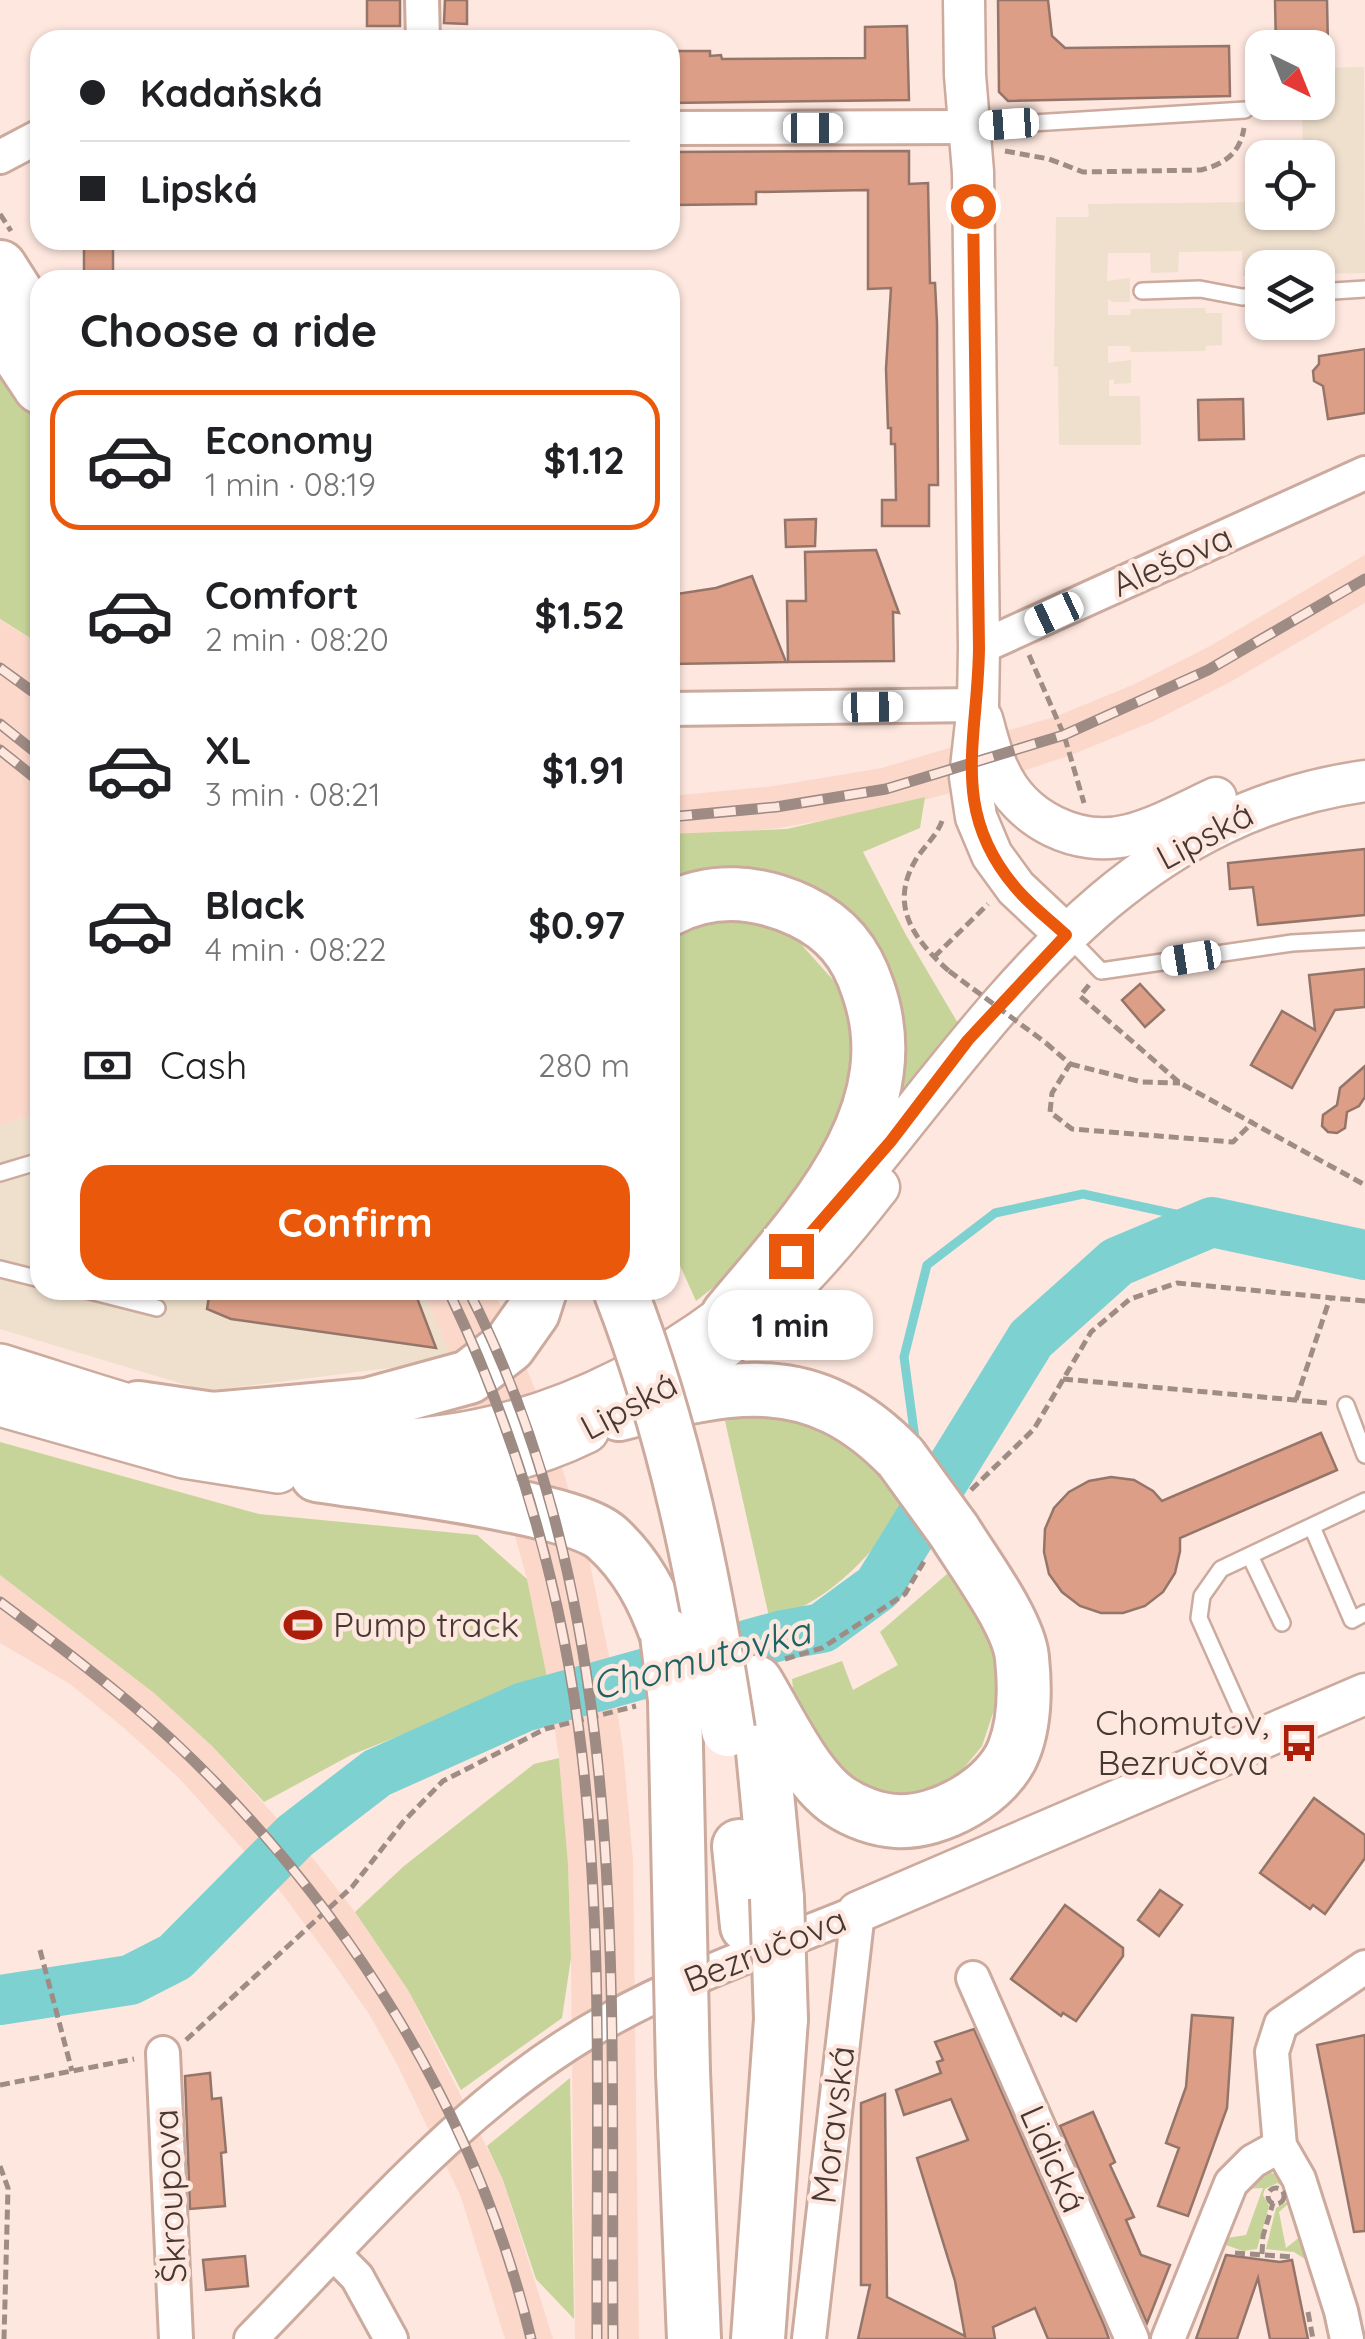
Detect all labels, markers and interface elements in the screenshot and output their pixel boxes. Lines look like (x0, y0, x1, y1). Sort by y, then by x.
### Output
north arrow (1245, 30, 1335, 120)
map controls (1245, 30, 1335, 340)
text: Kadaňská (140, 69, 323, 117)
car (978, 107, 1040, 141)
car (783, 113, 843, 143)
button: locate (1245, 140, 1335, 230)
text: Lipská (140, 165, 258, 213)
route start (951, 184, 996, 229)
button: layers (1245, 250, 1335, 340)
text: Choose a ride (80, 302, 377, 358)
icon: car (85, 415, 175, 505)
text: Economy (205, 416, 374, 464)
text: $1.12 (544, 436, 625, 484)
text: 1 min · 08:19 (205, 464, 376, 504)
street label: Alešova (1105, 514, 1239, 606)
icon: car (85, 570, 175, 660)
text: Comfort (205, 571, 359, 619)
car (1020, 588, 1088, 640)
text: $1.52 (535, 591, 625, 639)
text: 2 min · 08:20 (205, 619, 389, 659)
car (843, 691, 903, 723)
icon: car (85, 725, 175, 815)
text: XL (205, 726, 251, 774)
text: $1.91 (542, 746, 625, 794)
text: 3 min · 08:21 (205, 774, 381, 814)
street label: Lipská (1148, 791, 1261, 879)
icon: car (85, 880, 175, 970)
text: Black (205, 881, 305, 929)
text: $0.97 (528, 901, 625, 949)
text: 4 min · 08:22 (205, 929, 387, 969)
car (1159, 938, 1223, 978)
icon: cash (80, 1038, 135, 1093)
text: Cash (160, 1041, 247, 1089)
text: 280 m (538, 1045, 630, 1085)
button: Confirm (80, 1165, 630, 1280)
route end (769, 1234, 814, 1279)
callout: 1 min (708, 1291, 874, 1361)
text: 1 min (752, 1305, 829, 1345)
street label: Lipská (572, 1361, 685, 1449)
place label: Pump track (333, 1602, 519, 1646)
sports icon: Pump track (282, 1604, 324, 1646)
water label: Chomutovka (586, 1605, 817, 1710)
place label: Chomutov, Bezručova (1095, 1700, 1269, 1784)
bus stop icon: Chomutov, Bezručova (1278, 1722, 1320, 1764)
street label: Bezručova (677, 1897, 852, 2002)
street label: Moravská (801, 2044, 864, 2206)
street label: Lidická (1011, 2098, 1097, 2219)
street label: Škroupova (142, 2108, 196, 2284)

